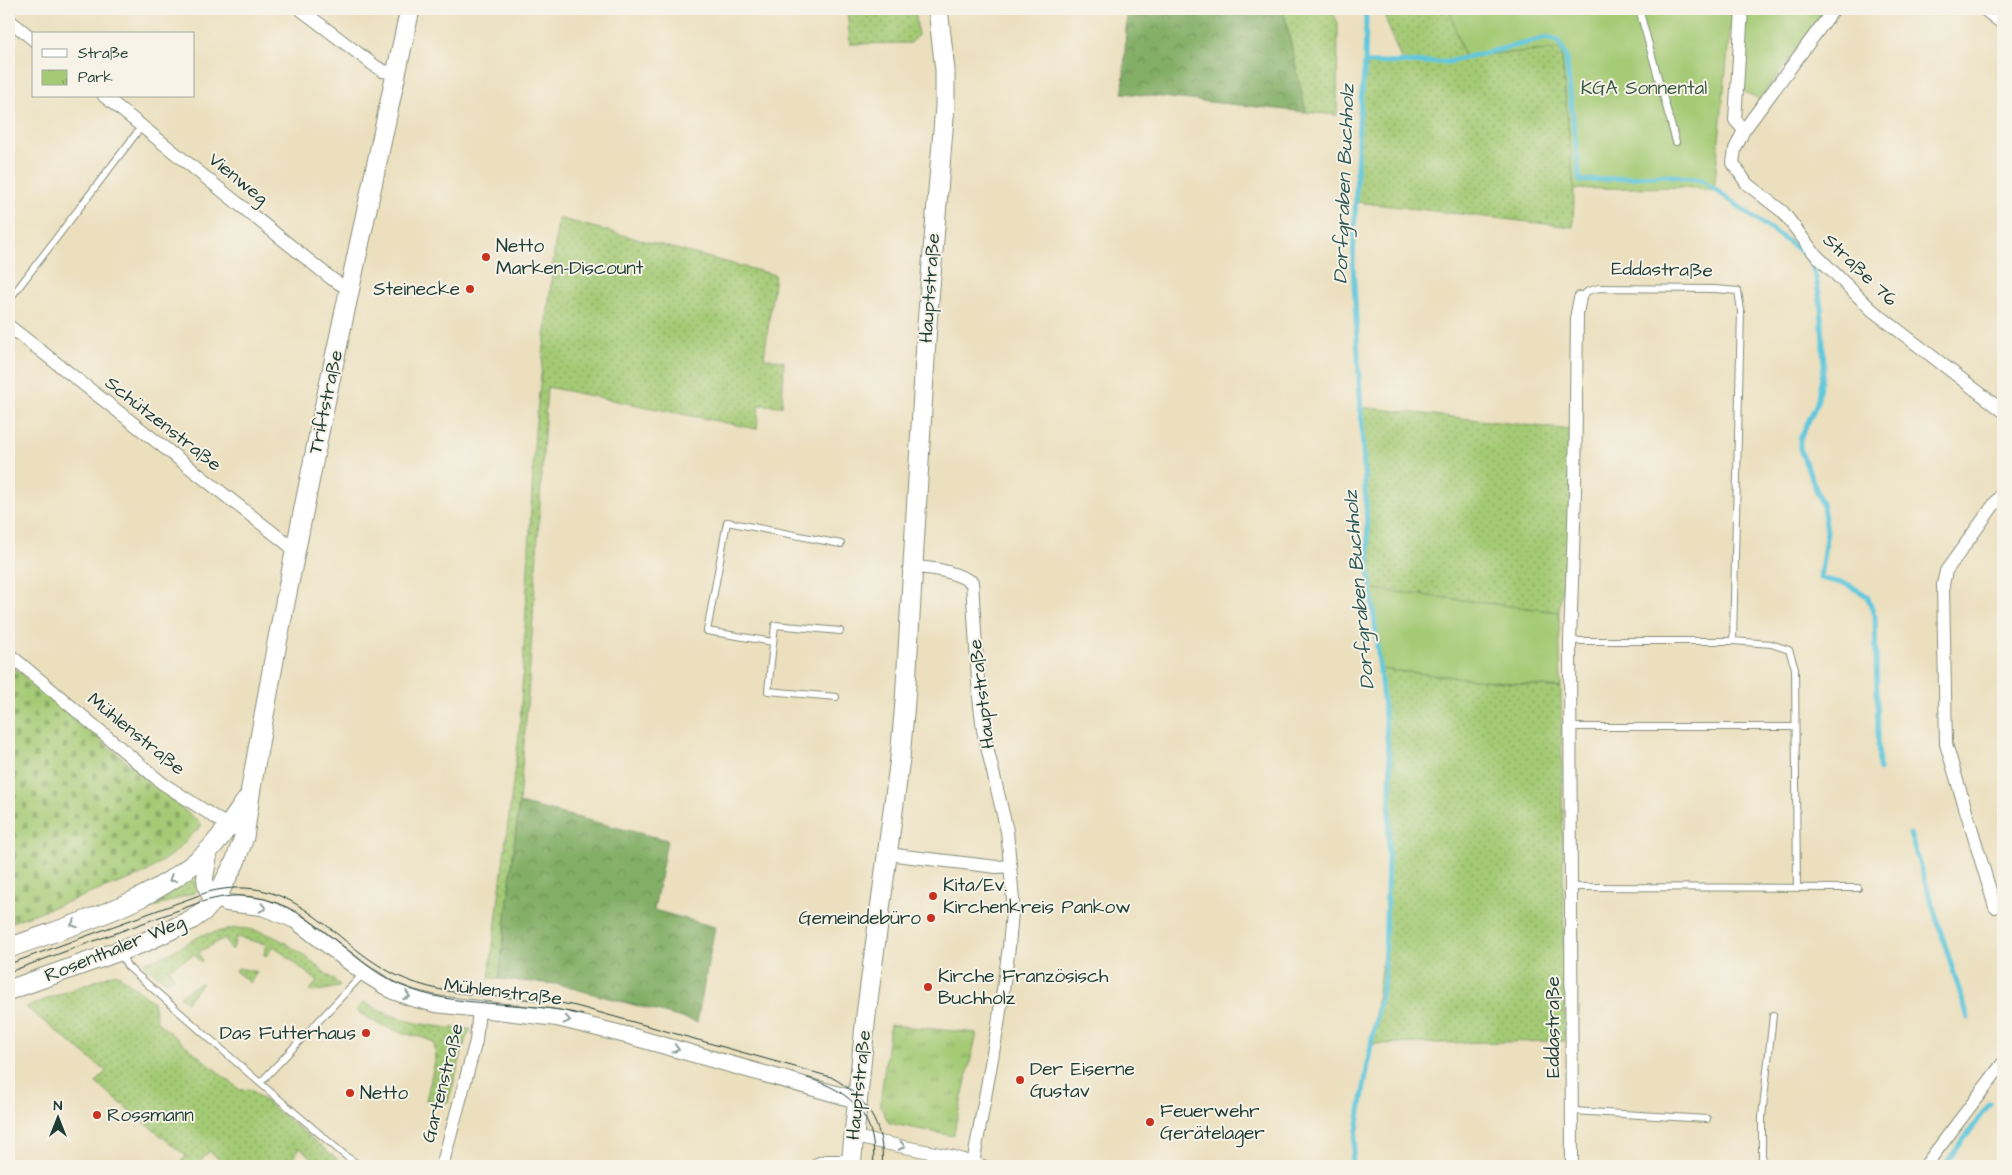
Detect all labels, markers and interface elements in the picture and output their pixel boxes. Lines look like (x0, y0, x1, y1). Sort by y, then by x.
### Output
legend (32, 32, 195, 98)
text: Straße (78, 43, 128, 64)
text: Park (78, 67, 113, 88)
park label: KGA Sonnental (1581, 75, 1707, 102)
water label: Dorfgraben Buchholz (1327, 83, 1363, 284)
street label: Vienweg (202, 146, 274, 212)
street label: Straße 76 (1816, 227, 1904, 313)
street label: Hauptstraße (913, 232, 947, 344)
place label: Netto Marken-Discount (496, 233, 644, 282)
marker: Netto Marken-Discount (480, 251, 492, 263)
street label: Eddastraße (1611, 256, 1713, 284)
place label: Steinecke (373, 276, 460, 303)
marker: Steinecke (464, 283, 476, 295)
street label: Triftstraße (302, 348, 350, 456)
street label: Schützenstraße (99, 370, 227, 478)
water label: Dorfgraben Buchholz (1336, 488, 1383, 691)
street label: Hauptstraße (962, 638, 1002, 750)
street label: Mühlenstraße (81, 686, 191, 782)
place label: Kita/Ev. Kirchenkreis Pankow (943, 872, 1131, 921)
one-way arrow (168, 873, 177, 883)
marker: Kita/Ev. Kirchenkreis Pankow (927, 890, 939, 902)
one-way arrow (259, 902, 268, 913)
place label: Gemeindebüro (799, 905, 921, 932)
street label: Rosenthaler Weg (41, 908, 190, 990)
marker: Gemeindebüro (925, 912, 937, 924)
one-way arrow (70, 918, 78, 928)
place label: Kirche Französisch Buchholz (938, 963, 1109, 1012)
street label: Mühlenstraße (442, 971, 564, 1013)
street label: Eddastraße (1540, 976, 1567, 1078)
marker: Kirche Französisch Buchholz (922, 981, 934, 993)
one-way arrow (402, 990, 411, 1000)
one-way arrow (563, 1014, 572, 1025)
place label: Das Futterhaus (220, 1020, 356, 1047)
street label: Gartenstraße (415, 1021, 471, 1145)
marker: Das Futterhaus (360, 1027, 372, 1039)
street label: Hauptstraße (840, 1029, 878, 1141)
one-way arrow (672, 1044, 680, 1054)
place label: Der Eiserne Gustav (1030, 1056, 1135, 1105)
marker: Der Eiserne Gustav (1014, 1074, 1026, 1086)
place label: Netto (360, 1080, 409, 1107)
marker: Netto (344, 1087, 356, 1099)
north arrow (32, 1092, 82, 1142)
text: N (54, 1096, 63, 1116)
place label: Feuerwehr Gerätelager (1160, 1098, 1265, 1148)
place label: Rossmann (107, 1102, 194, 1129)
marker: Rossmann (91, 1109, 103, 1121)
marker: Feuerwehr Gerätelager (1144, 1116, 1156, 1128)
one-way arrow (897, 1141, 906, 1151)

